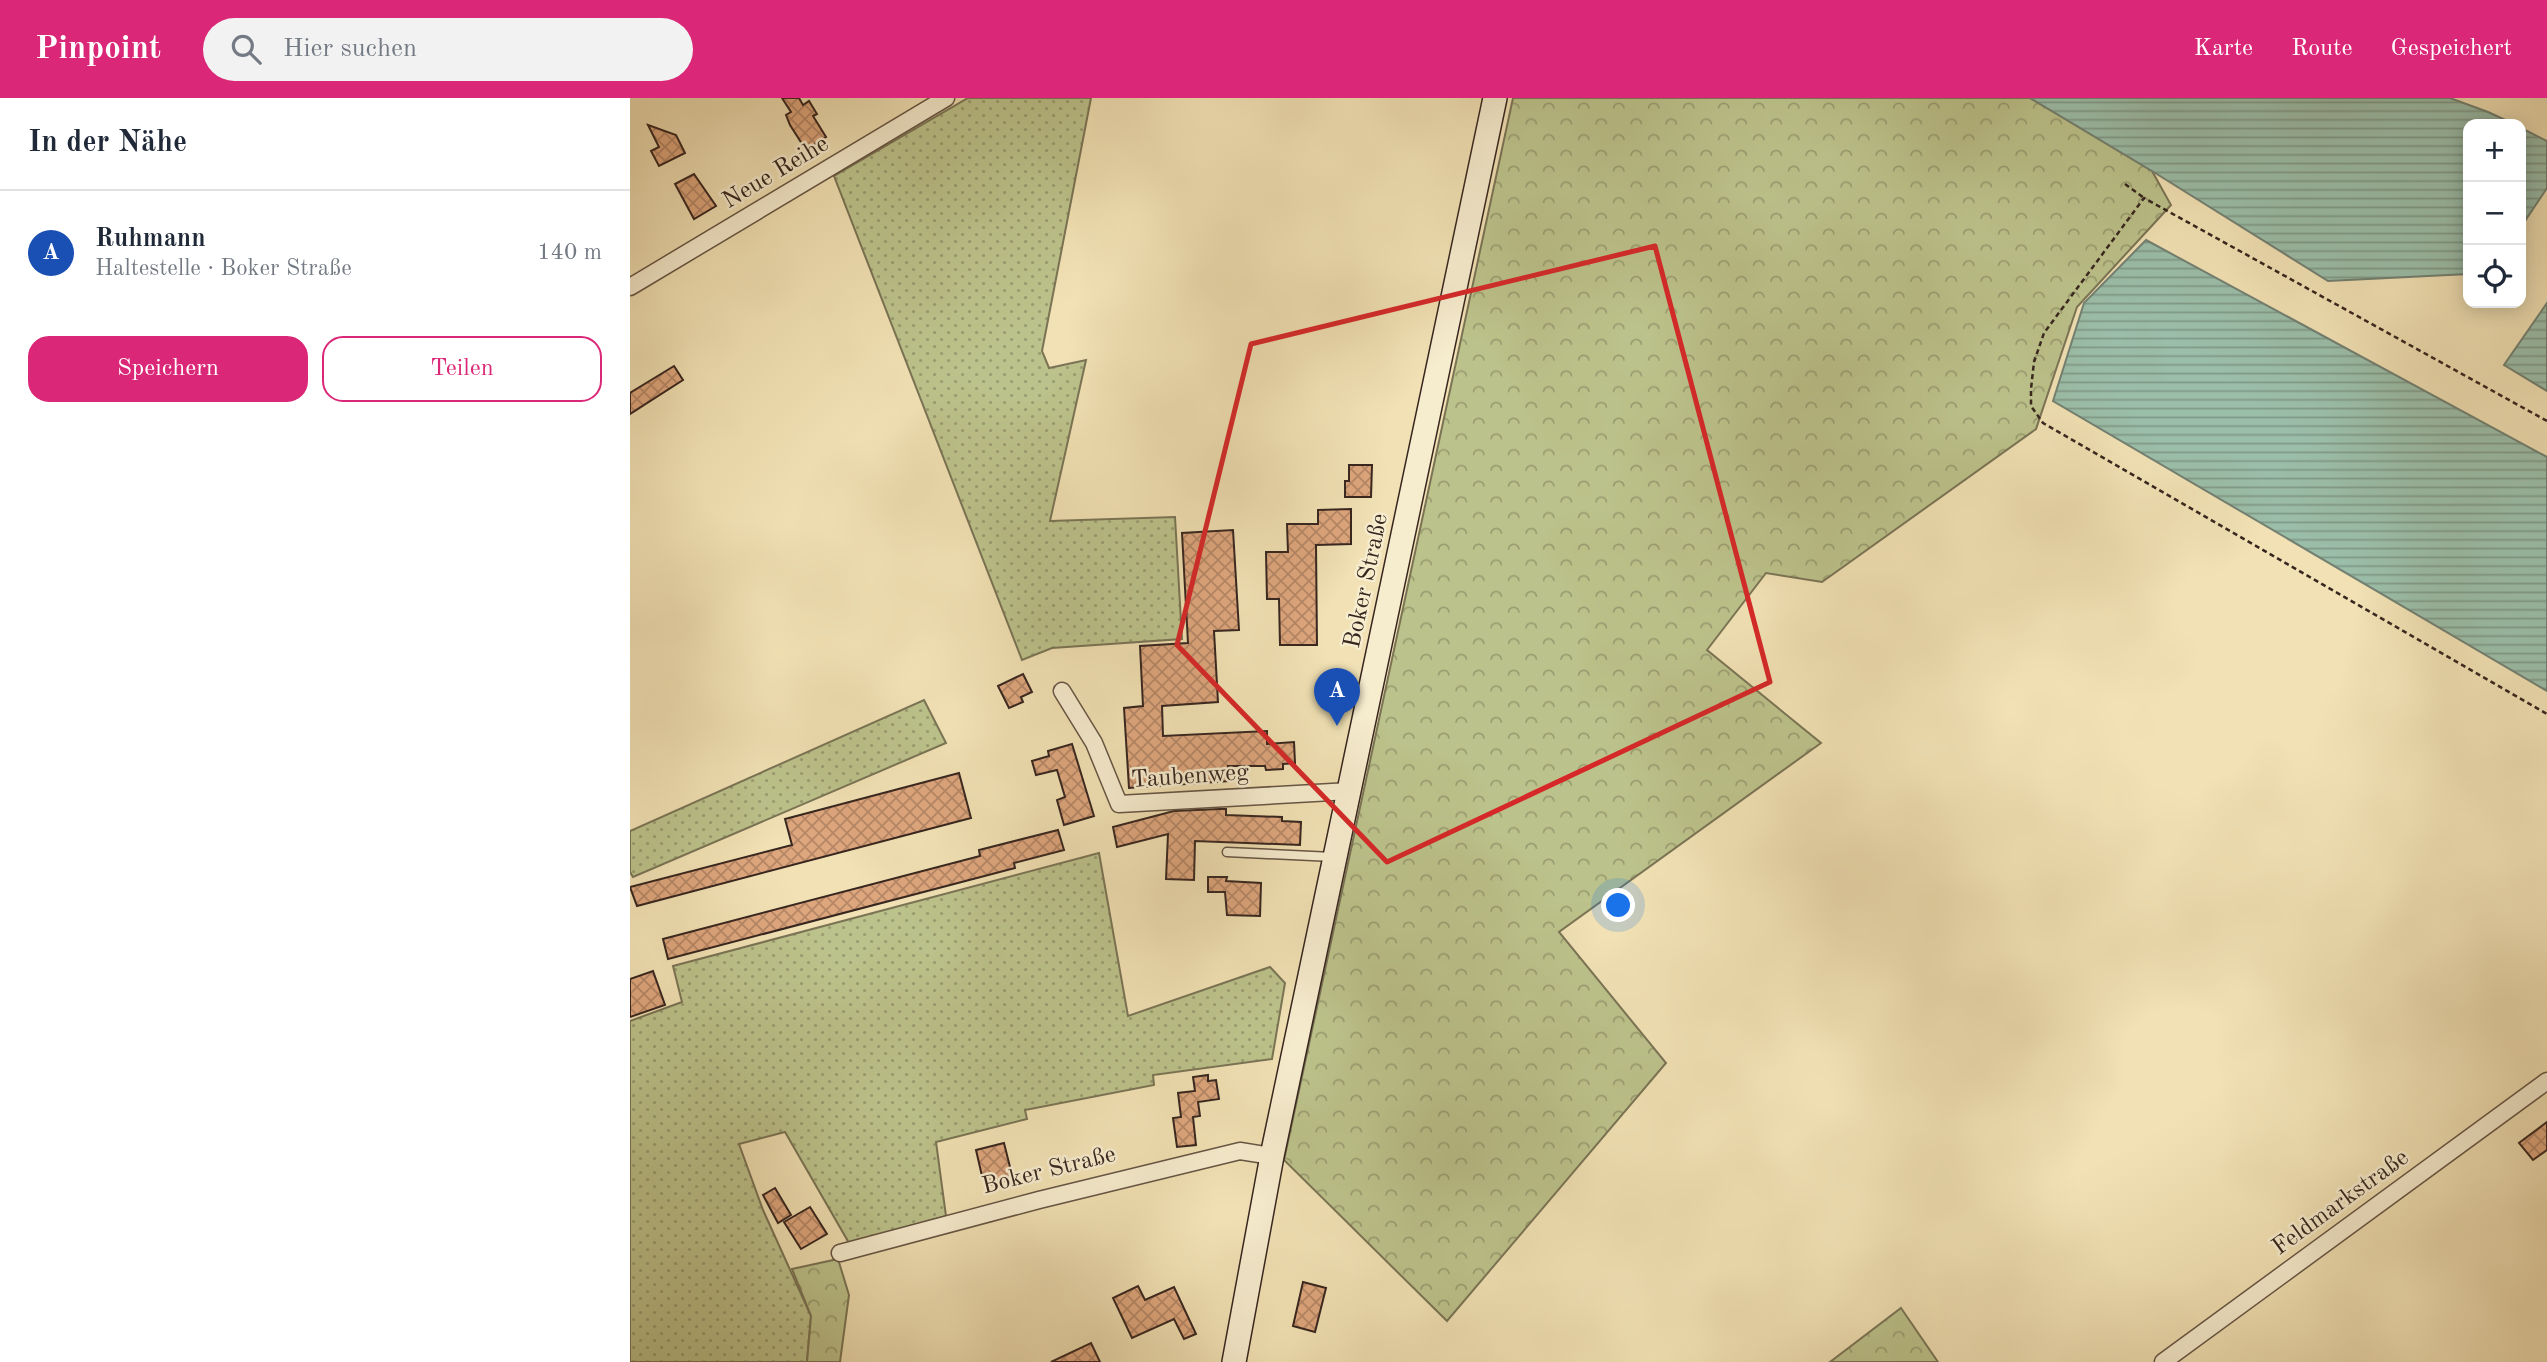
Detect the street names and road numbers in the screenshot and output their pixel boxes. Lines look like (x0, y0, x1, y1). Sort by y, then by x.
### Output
street label: Neue Reihe (719, 132, 833, 214)
street label: Boker Straße (1341, 511, 1393, 651)
street label: Taubenweg (1130, 761, 1250, 793)
street label: Boker Straße (980, 1143, 1118, 1199)
street label: Feldmarkstraße (2268, 1146, 2414, 1260)

